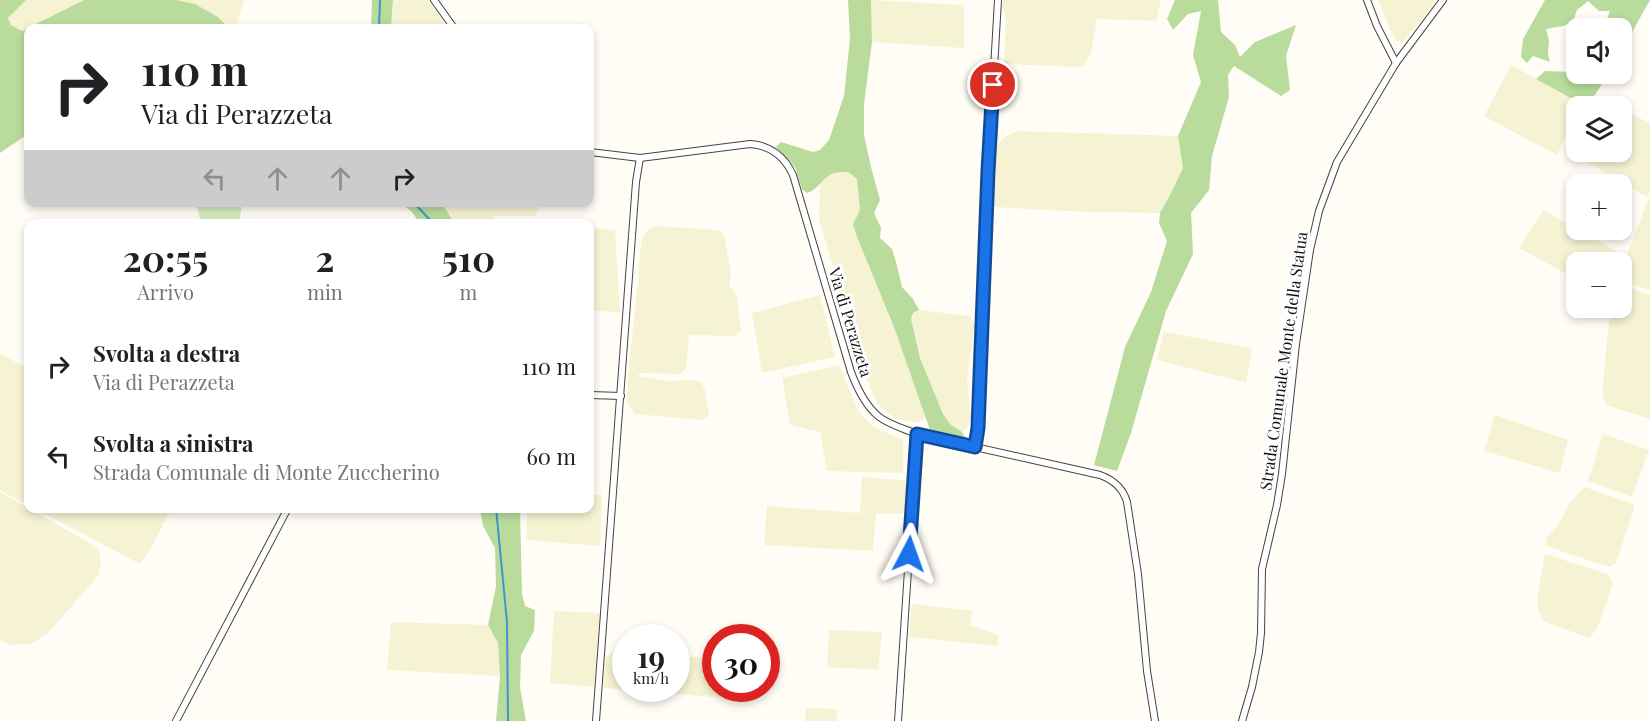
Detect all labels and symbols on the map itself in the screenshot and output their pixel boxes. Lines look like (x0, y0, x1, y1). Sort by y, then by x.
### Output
pin (967, 59, 1018, 110)
street label: Strada Comunale Monte della Statua (1254, 230, 1312, 492)
street label: Via di Perazzeta (824, 264, 878, 379)
position arrow (877, 522, 941, 586)
speed limit sign: 30 (702, 624, 780, 702)

